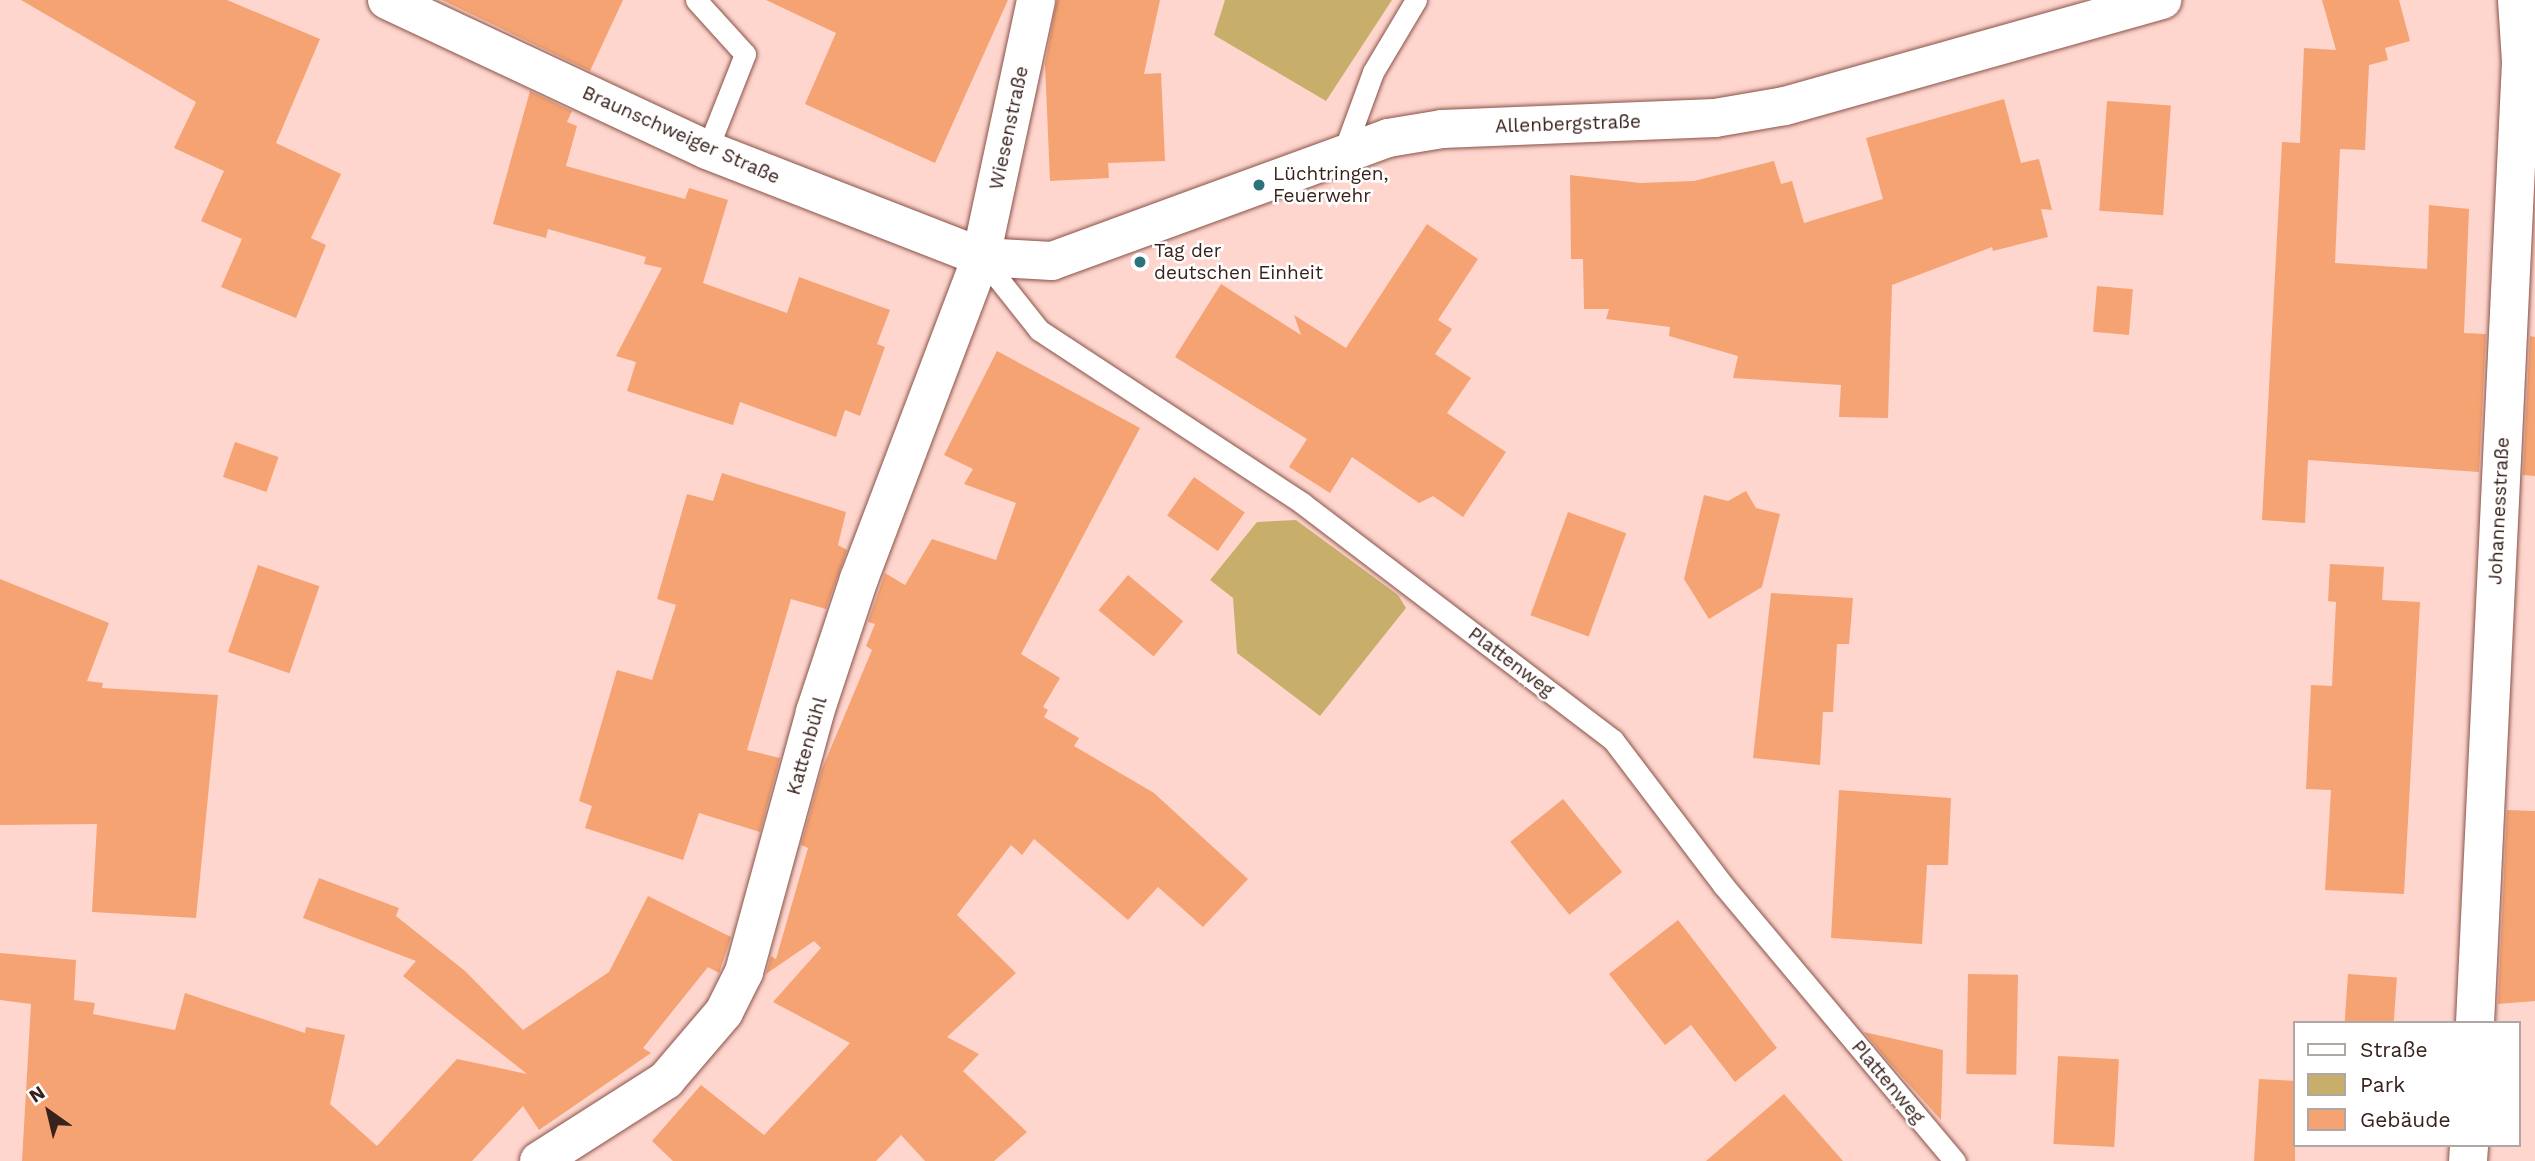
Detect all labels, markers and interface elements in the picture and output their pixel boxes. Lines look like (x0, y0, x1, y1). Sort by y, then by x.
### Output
street label: Wiesenstraße (985, 64, 1033, 192)
street label: Braunschweiger Straße (578, 81, 784, 189)
street label: Allenbergstraße (1495, 110, 1641, 138)
place label: Lüchtringen, Feuerwehr (1273, 163, 1389, 207)
marker: Lüchtringen, Feuerwehr (1251, 177, 1267, 193)
place label: Tag der deutschen Einheit (1154, 240, 1323, 284)
marker: Tag der deutschen Einheit (1132, 254, 1148, 270)
street label: Johannesstraße (2484, 437, 2514, 585)
street label: Plattenweg (1464, 622, 1558, 702)
street label: Kattenbühl (782, 694, 832, 798)
legend (2294, 1021, 2521, 1147)
street label: Plattenweg (1847, 1036, 1929, 1128)
text: Straße (2360, 1037, 2428, 1062)
text: Park (2360, 1072, 2405, 1097)
north arrow (14, 1077, 84, 1147)
text: N (25, 1081, 49, 1108)
text: Gebäude (2360, 1107, 2451, 1132)

